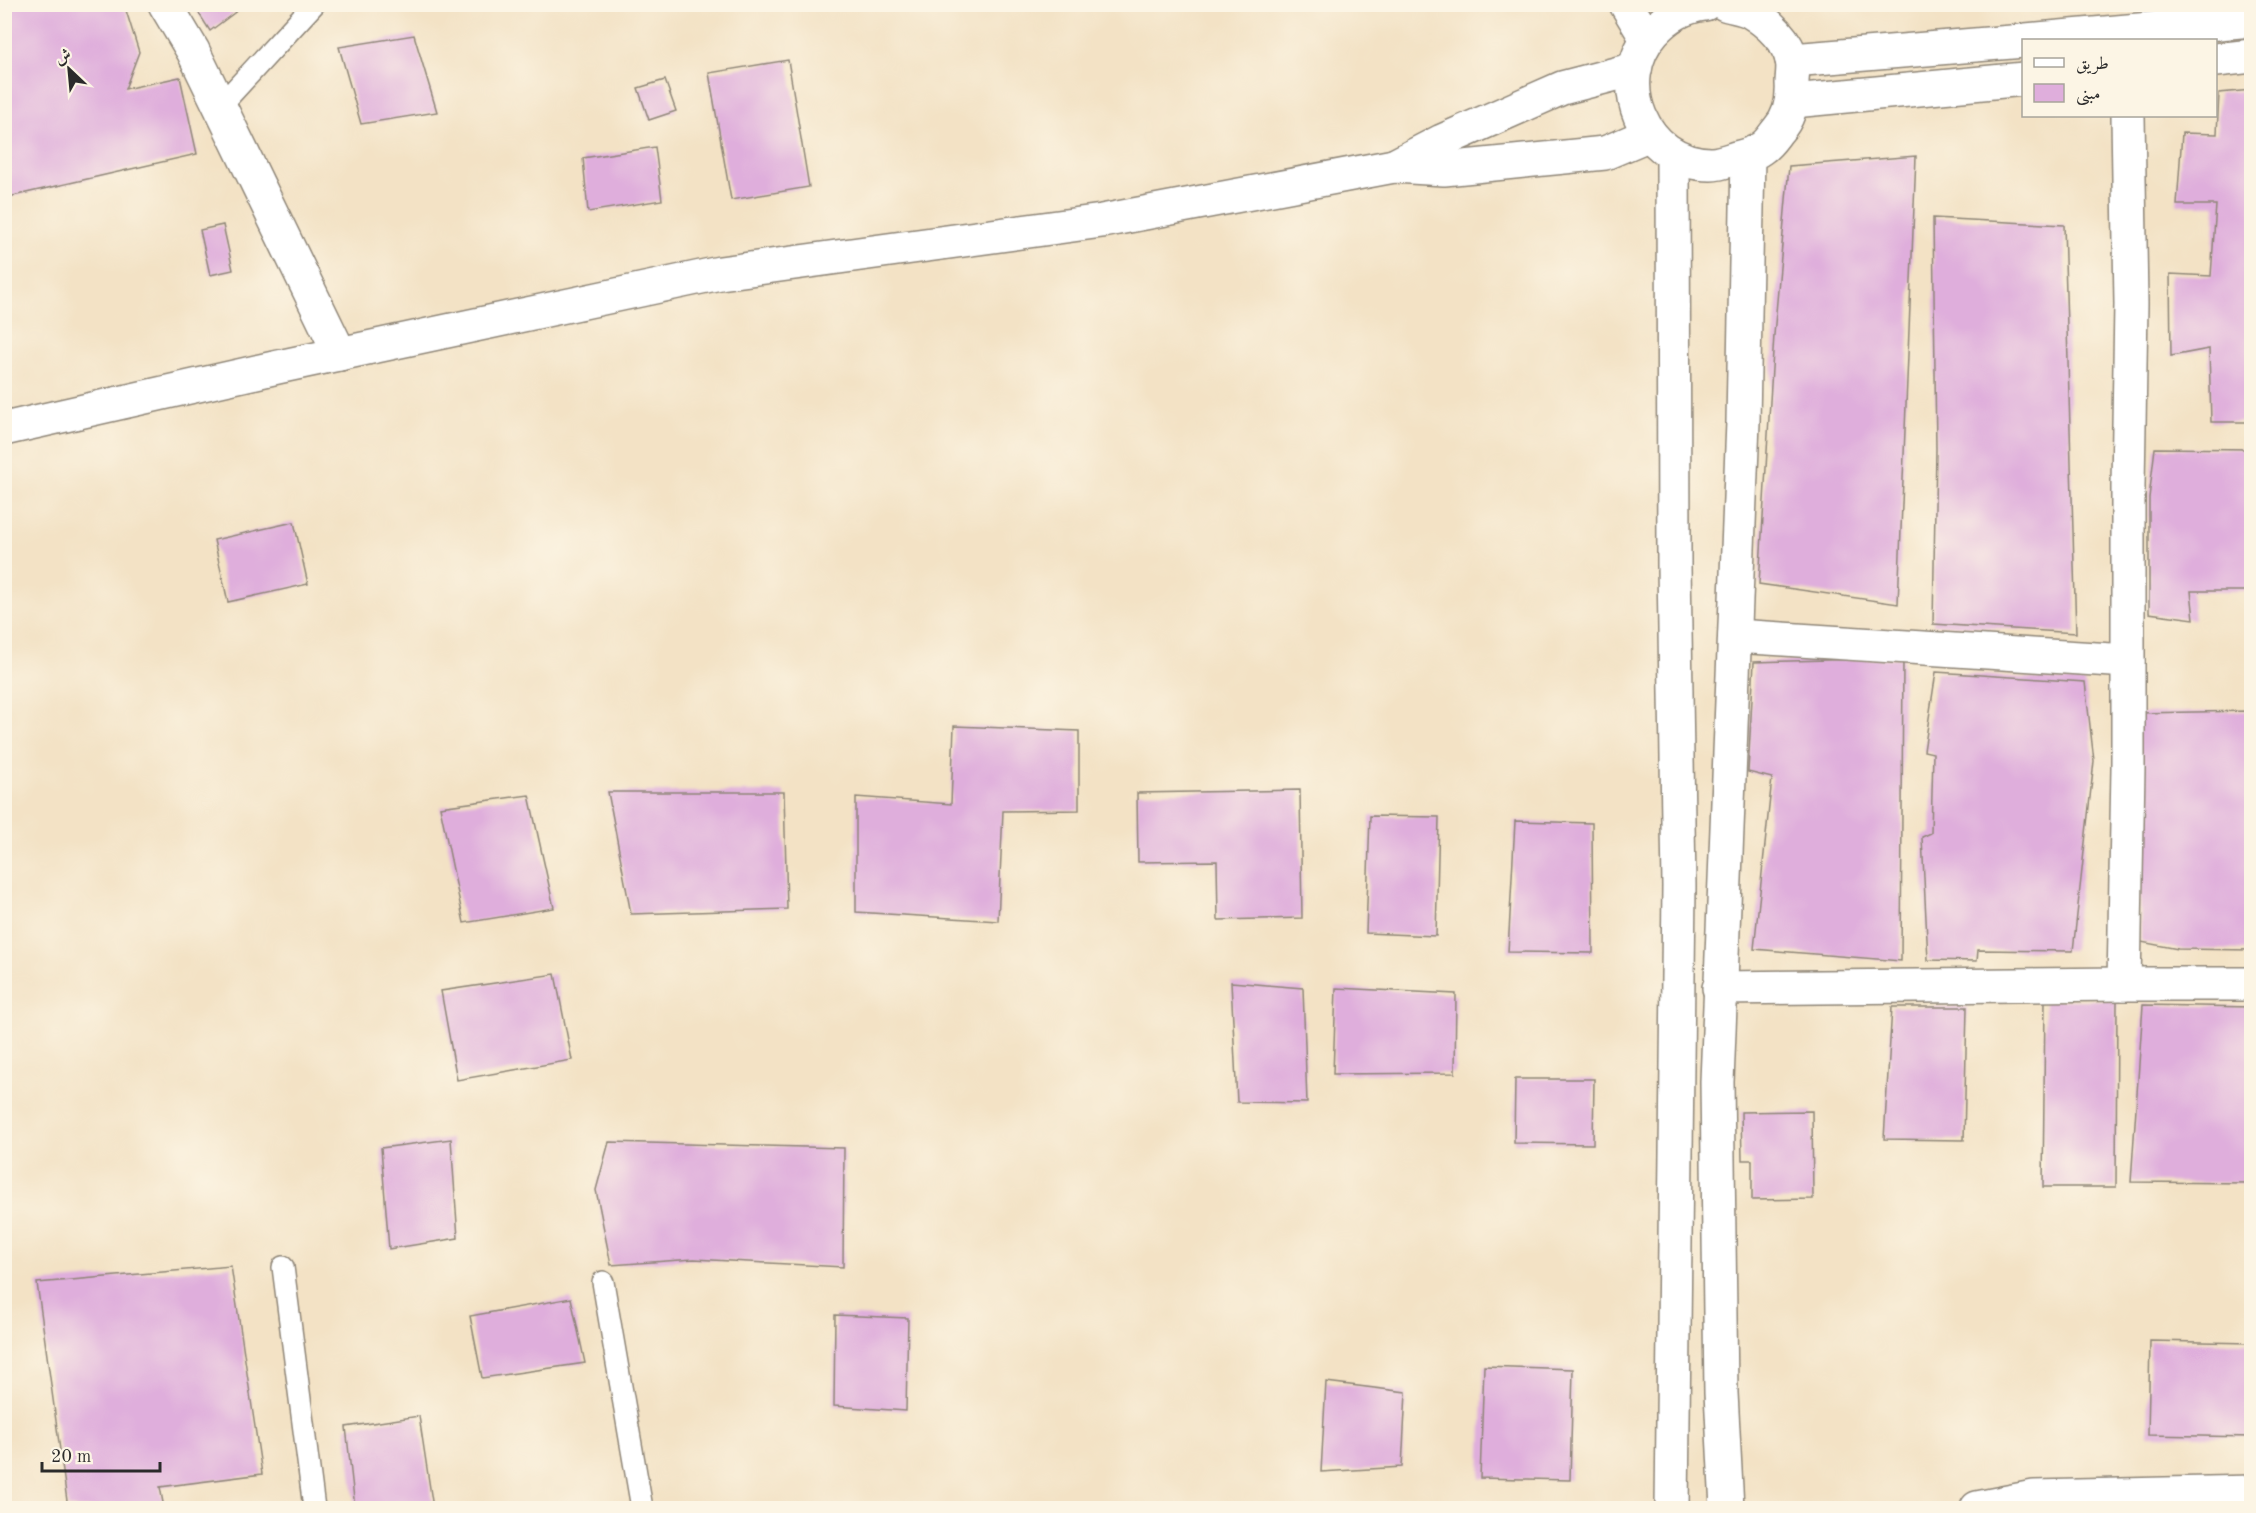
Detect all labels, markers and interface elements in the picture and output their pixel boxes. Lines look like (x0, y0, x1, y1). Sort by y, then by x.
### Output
north arrow (39, 39, 99, 99)
legend (2022, 39, 2217, 117)
text: ش (53, 47, 74, 68)
text: طريق (2076, 55, 2109, 75)
text: مبنى (2076, 85, 2101, 106)
scale bar (42, 1435, 160, 1473)
text: 20 m (51, 1448, 91, 1466)

